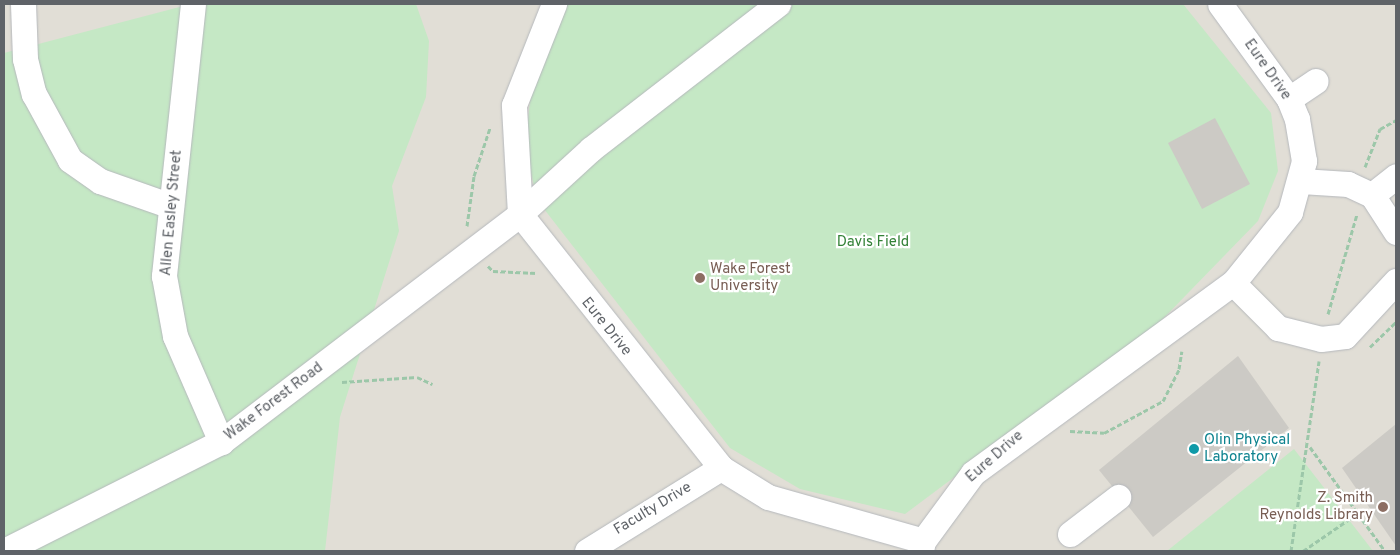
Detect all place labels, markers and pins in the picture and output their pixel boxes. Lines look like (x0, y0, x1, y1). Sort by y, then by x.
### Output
place label: Wake Forest University (710, 260, 791, 295)
marker: Wake Forest University (694, 272, 706, 284)
place label: Olin Physical Laboratory (1204, 431, 1290, 466)
marker: Olin Physical Laboratory (1188, 443, 1200, 455)
place label: Z. Smith Reynolds Library (1260, 489, 1373, 524)
marker: Z. Smith Reynolds Library (1377, 501, 1389, 513)

